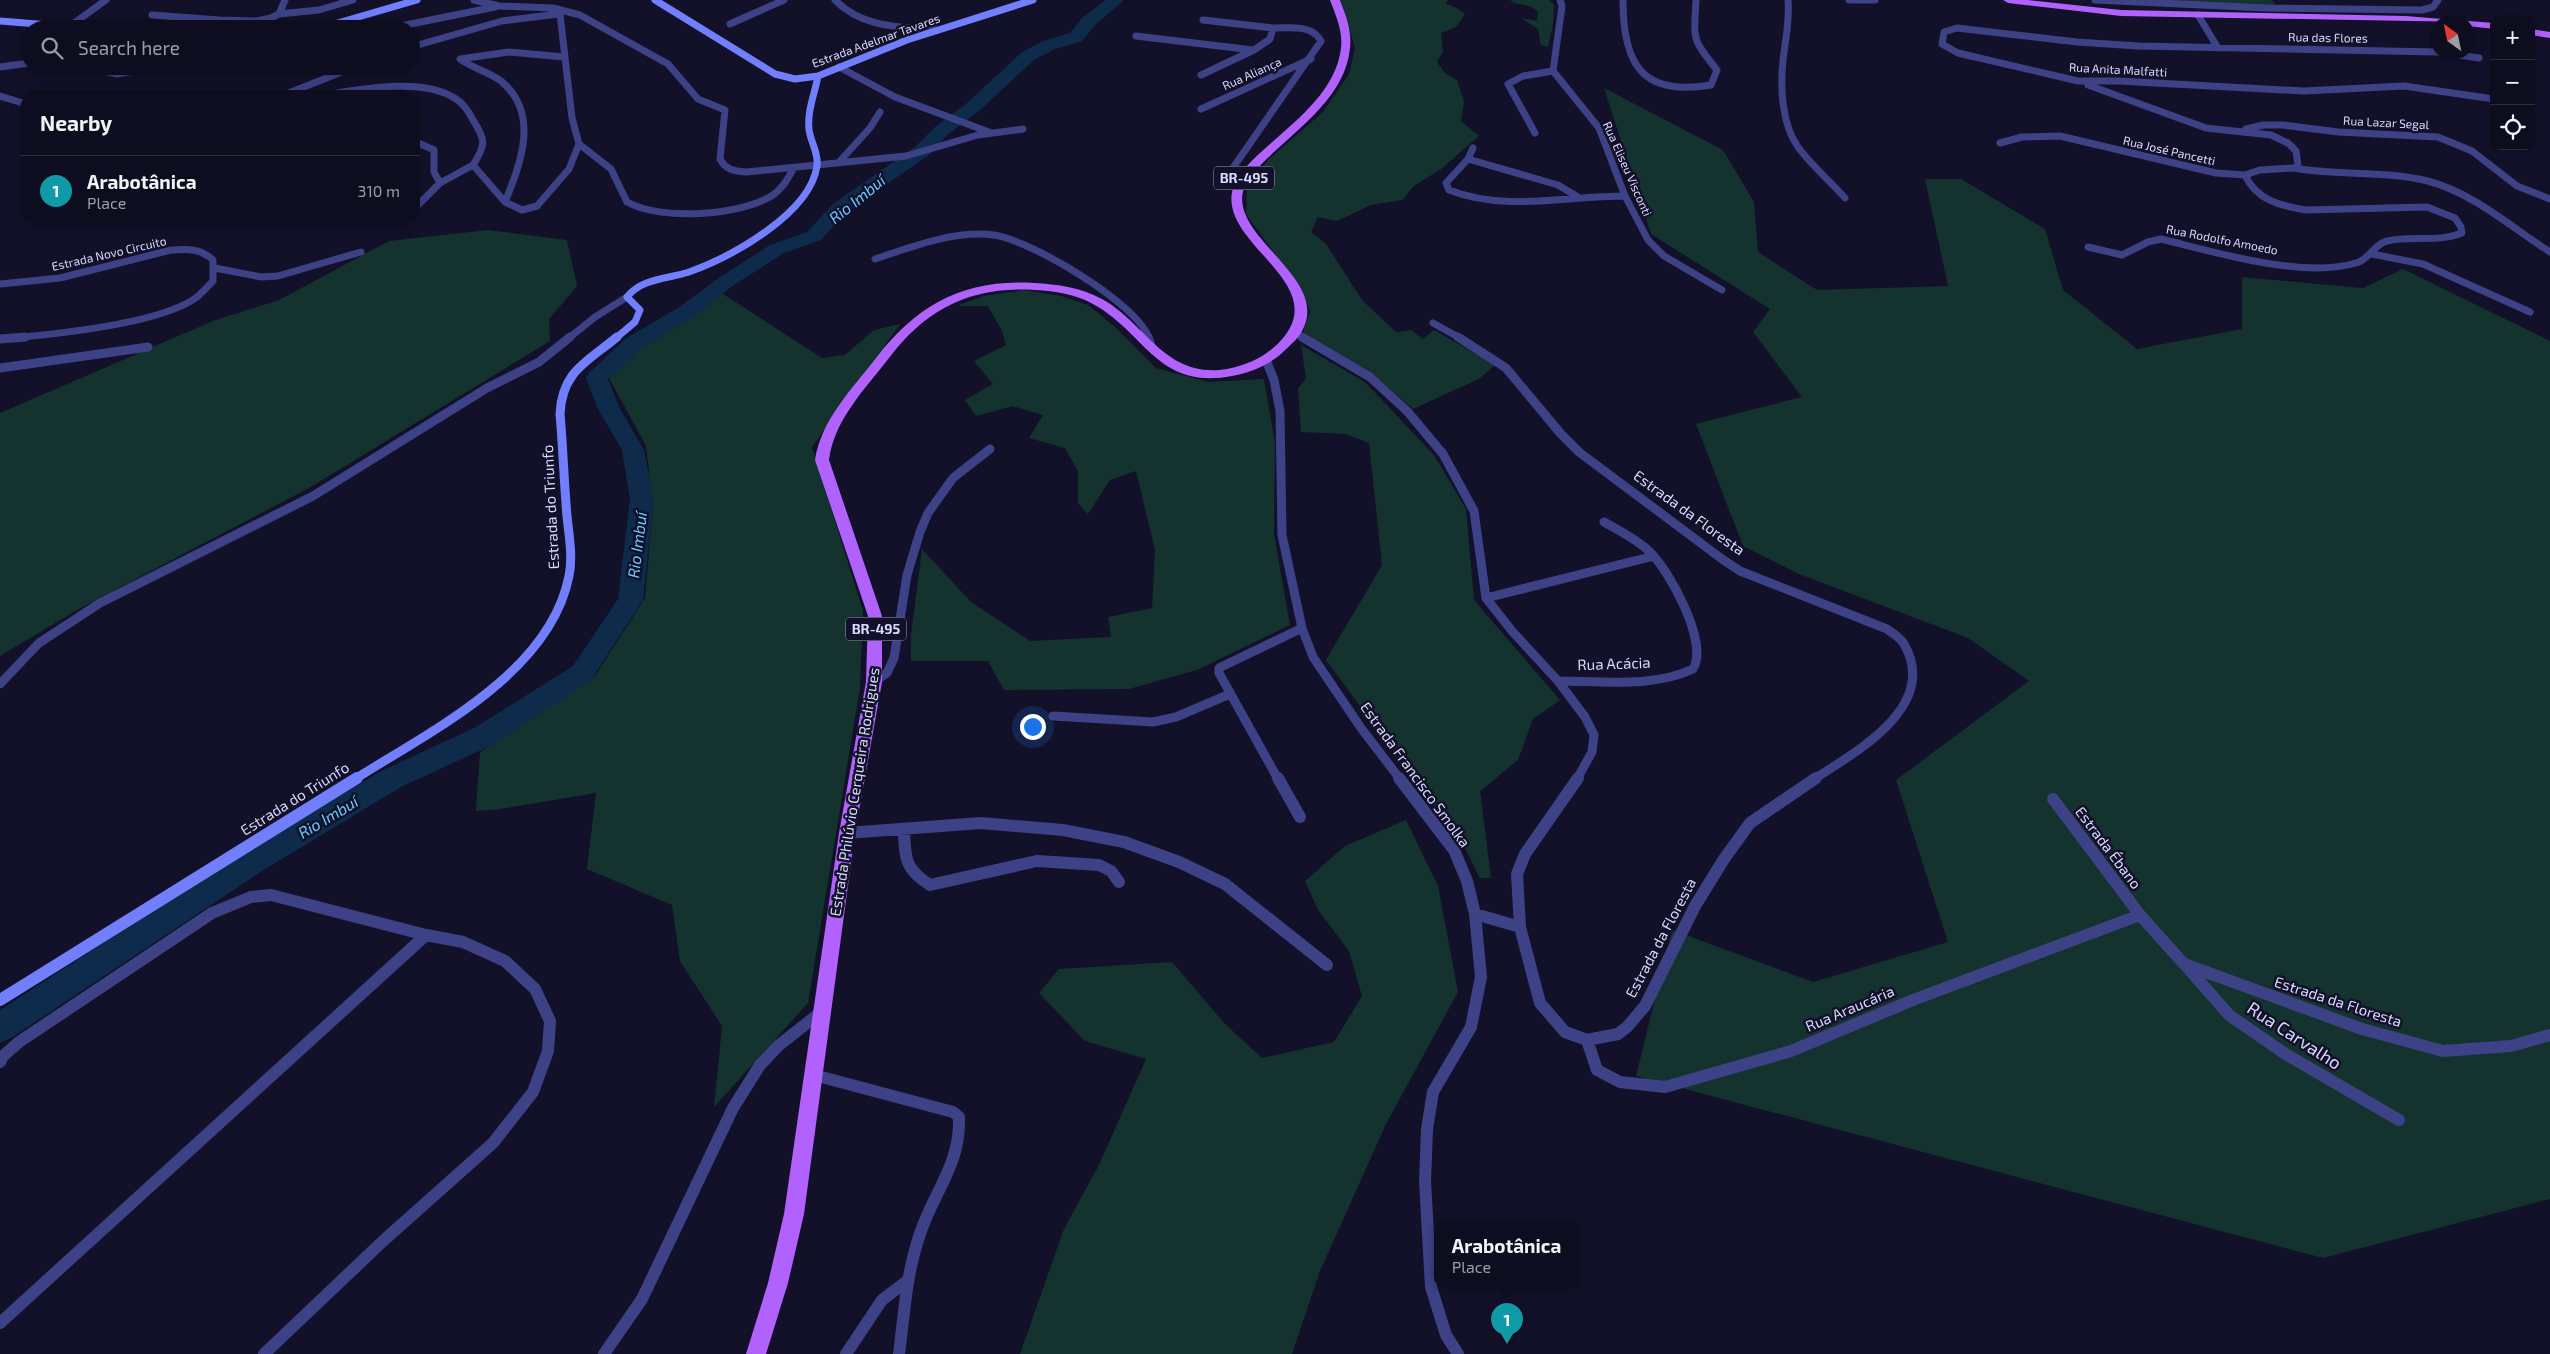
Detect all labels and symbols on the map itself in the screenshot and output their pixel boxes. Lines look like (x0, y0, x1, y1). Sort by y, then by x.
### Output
street label: Estrada Adelmar Tavares (810, 10, 942, 70)
north arrow (2430, 15, 2475, 60)
street label: Rua das Flores (2288, 29, 2368, 45)
street label: Rua Aliança (1220, 54, 1284, 93)
street label: Rua Anita Malfatti (2069, 59, 2168, 79)
street label: Rua Lazar Segal (2343, 113, 2430, 131)
street label: Rua Eliseu Visconti (1601, 119, 1655, 218)
street label: Rua José Pancetti (2122, 133, 2217, 167)
road number: BR-495 (1214, 167, 1274, 190)
water label: Rio Imbuí (825, 169, 890, 227)
street label: Rua Rodolfo Amoedo (2165, 221, 2279, 257)
street label: Estrada Novo Circuito (50, 233, 168, 273)
street label: Estrada do Triunfo (538, 444, 562, 570)
street label: Estrada da Floresta (1631, 466, 1749, 559)
water label: Rio Imbuí (623, 509, 650, 579)
road number: BR-495 (846, 618, 906, 640)
street label: Rua Acácia (1577, 653, 1651, 673)
street label: Estrada Philúvio Cerqueira Rodrigues (825, 666, 883, 917)
street label: Estrada Francisco Smolka (1357, 698, 1475, 851)
your location (1020, 714, 1046, 740)
street label: Estrada do Triunfo (237, 757, 352, 839)
water label: Rio Imbuí (294, 790, 363, 842)
street label: Estrada Ébano (2072, 803, 2146, 892)
street label: Estrada da Floresta (1621, 875, 1699, 1000)
street label: Estrada da Floresta (2272, 972, 2404, 1030)
street label: Rua Araucária (1802, 981, 1897, 1035)
street label: Rua Carvalho (2243, 997, 2346, 1074)
pin: 1 (1491, 1303, 1523, 1344)

